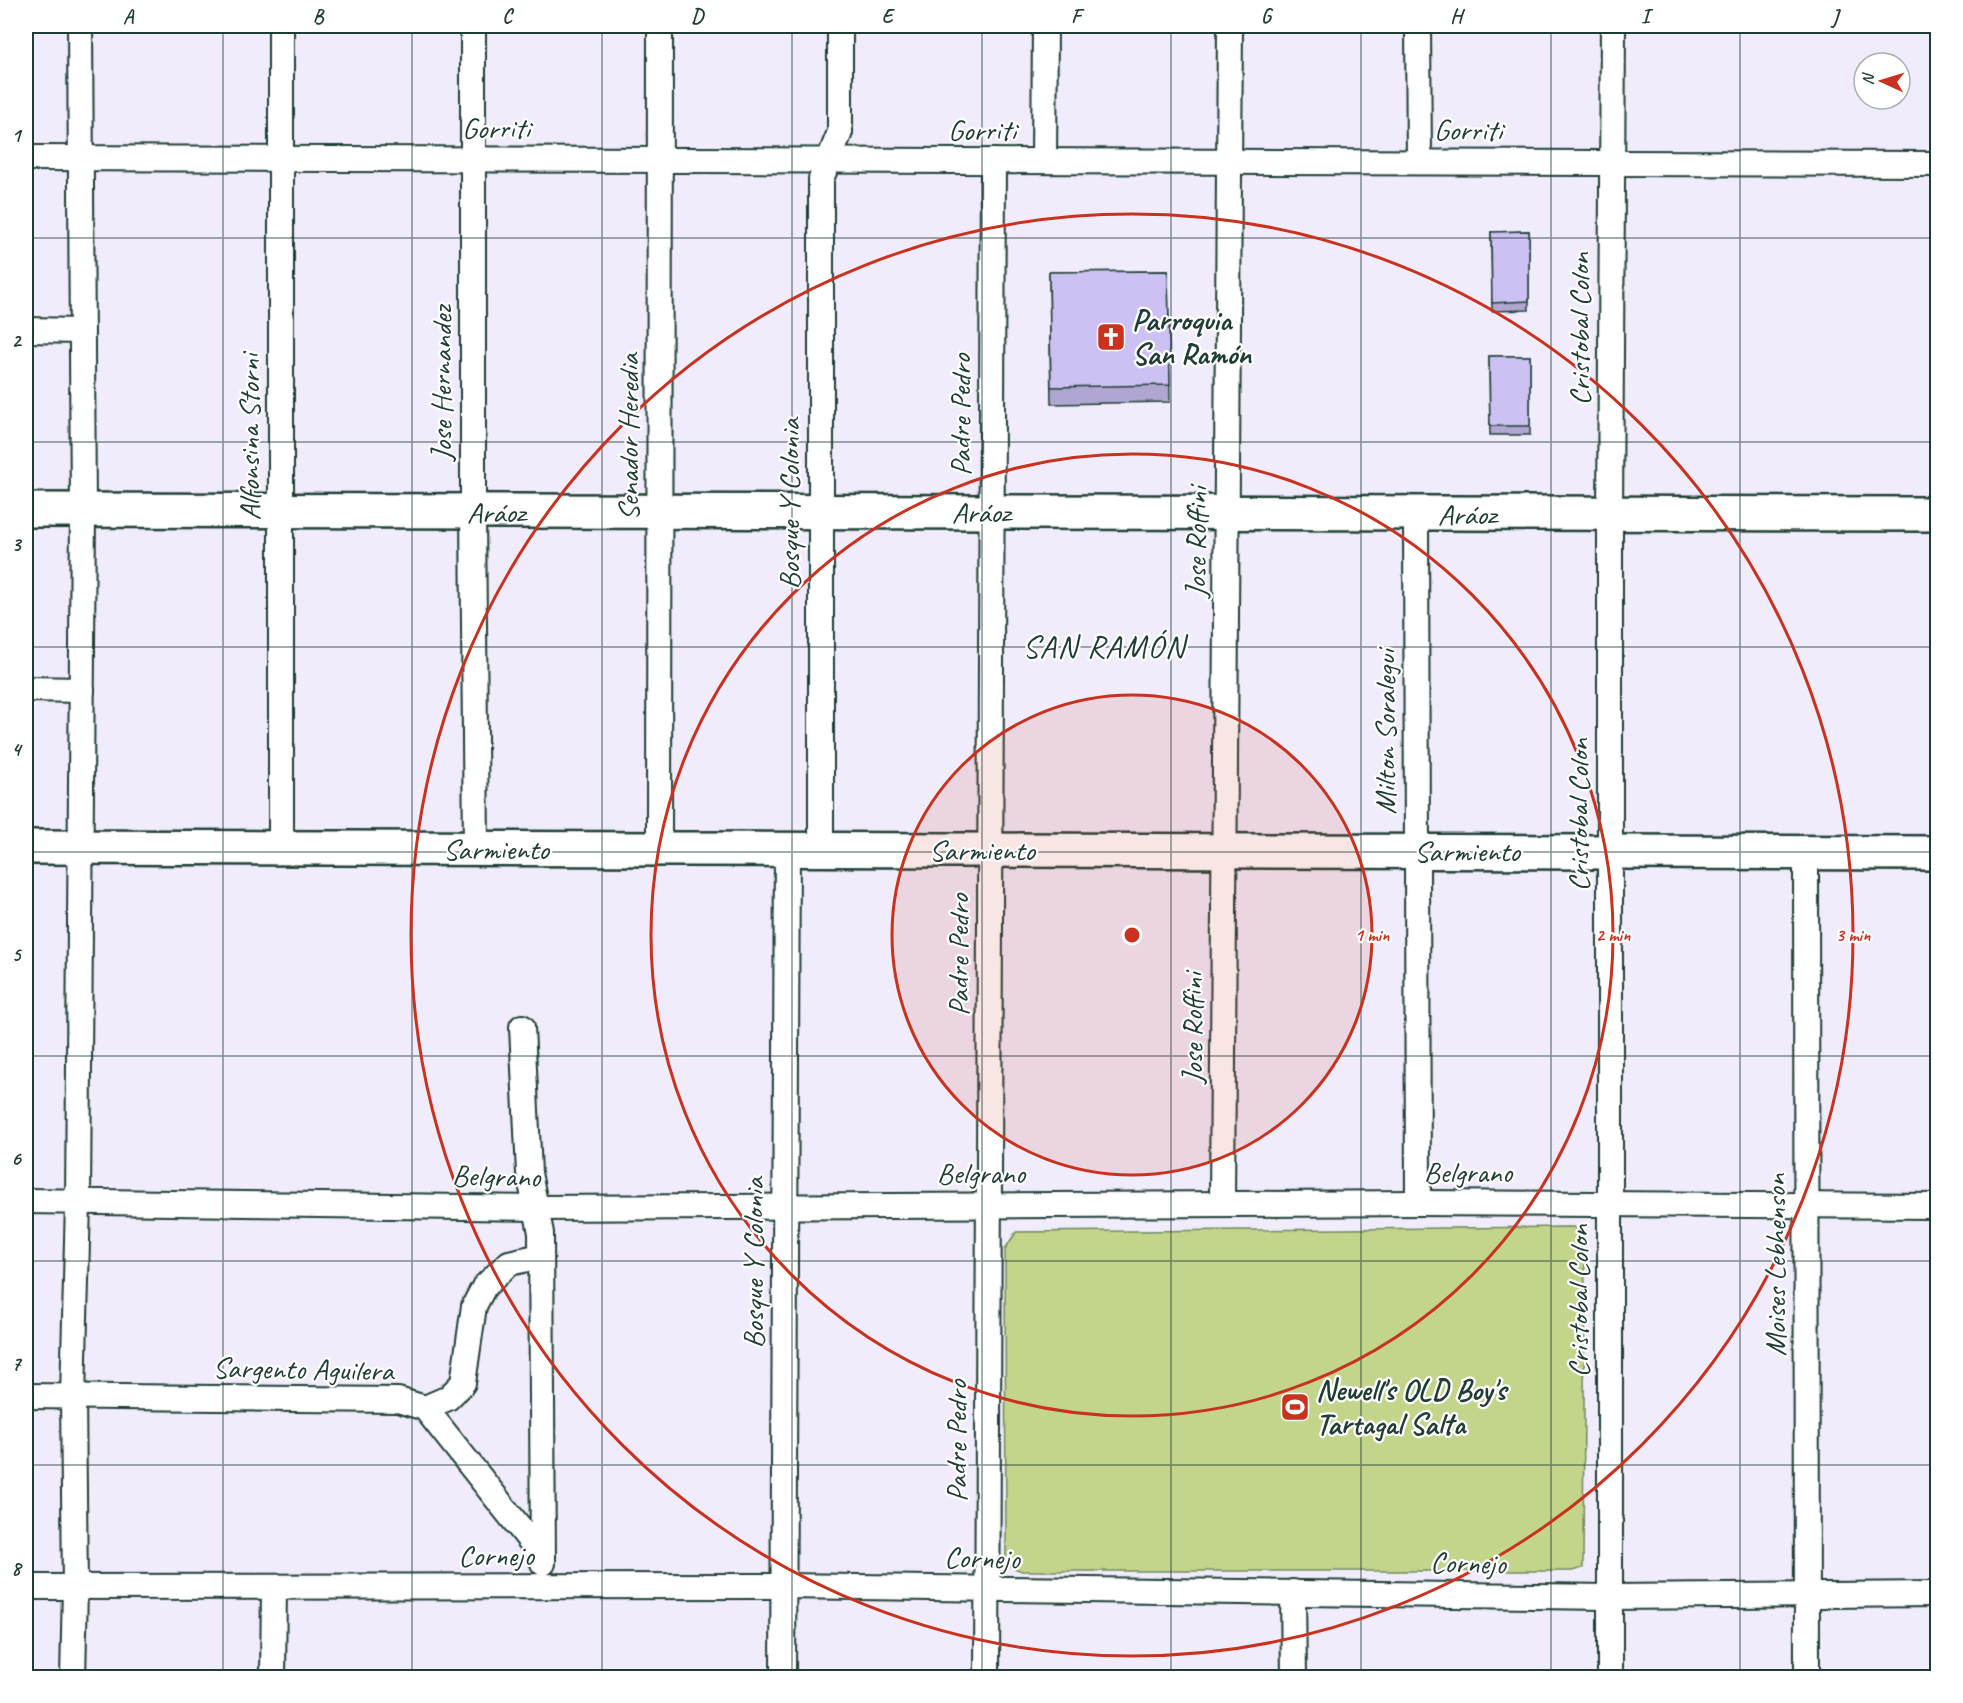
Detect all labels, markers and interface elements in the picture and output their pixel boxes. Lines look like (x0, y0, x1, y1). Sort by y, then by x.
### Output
text: A (123, 4, 135, 29)
text: B (313, 4, 325, 29)
text: C (502, 4, 514, 29)
text: D (691, 4, 705, 29)
text: E (882, 4, 896, 29)
text: F (1071, 4, 1085, 29)
text: G (1261, 4, 1274, 29)
text: H (1450, 4, 1465, 29)
text: I (1641, 4, 1654, 29)
text: J (1830, 4, 1842, 29)
north arrow (1852, 51, 1912, 111)
text: N (1858, 71, 1879, 86)
street label: Gorriti (462, 109, 533, 147)
street label: Gorriti (1434, 110, 1506, 150)
street label: Gorriti (948, 111, 1019, 149)
text: 1 (12, 123, 23, 148)
street label: Cristobal Colon (1560, 251, 1598, 406)
place label: Parroquia San Ramón (1132, 301, 1252, 373)
street label: Jose Hernandez (422, 304, 460, 463)
church icon: Parroquia San Ramón (1095, 321, 1127, 353)
text: 2 (12, 328, 23, 353)
street label: Alfonsina Storni (230, 350, 268, 520)
street label: Senador Heredia (609, 351, 647, 521)
street label: Padre Pedro (941, 353, 979, 476)
street label: Bosque Y Colonia (770, 417, 808, 590)
street label: Jose Roffini (1176, 483, 1216, 600)
street label: Aráoz (467, 493, 529, 531)
street label: Aráoz (952, 493, 1014, 531)
street label: Aráoz (1438, 495, 1500, 533)
text: 3 (12, 532, 23, 557)
district label: SAN RAMÓN (1023, 626, 1189, 667)
street label: Milton Soralegui (1366, 646, 1404, 814)
text: 4 (12, 737, 24, 762)
street label: Cristobal Colon (1559, 737, 1597, 892)
street label: Sarmiento (443, 830, 550, 868)
street label: Sarmiento (929, 831, 1036, 869)
street label: Sarmiento (1414, 832, 1521, 870)
street label: Padre Pedro (939, 893, 977, 1016)
text: 1 min (1355, 924, 1390, 946)
text: 2 min (1596, 924, 1631, 946)
text: 3 min (1836, 924, 1871, 946)
centre of rings (1122, 925, 1142, 945)
text: 5 (12, 942, 23, 967)
street label: Jose Roffini (1173, 969, 1211, 1085)
text: 6 (11, 1146, 22, 1171)
street label: Belgrano (1424, 1153, 1514, 1191)
street label: Belgrano (937, 1154, 1027, 1192)
street label: Belgrano (452, 1156, 542, 1196)
street label: Moises Lebhenson (1756, 1172, 1794, 1356)
street label: Bosque Y Colonia (734, 1176, 772, 1349)
street label: Cristobal Colon (1559, 1223, 1597, 1378)
street label: Sargento Aguilera (212, 1348, 396, 1390)
text: 7 (12, 1351, 23, 1376)
place label: Newell's OLD Boy's Tartagal Salta (1316, 1371, 1509, 1443)
street label: Padre Pedro (937, 1379, 975, 1502)
sports icon: Newell's OLD Boy's Tartagal Salta (1279, 1391, 1311, 1423)
street label: Cornejo (458, 1536, 535, 1574)
street label: Cornejo (944, 1538, 1021, 1578)
street label: Cornejo (1430, 1543, 1507, 1583)
text: 8 (12, 1556, 24, 1581)

